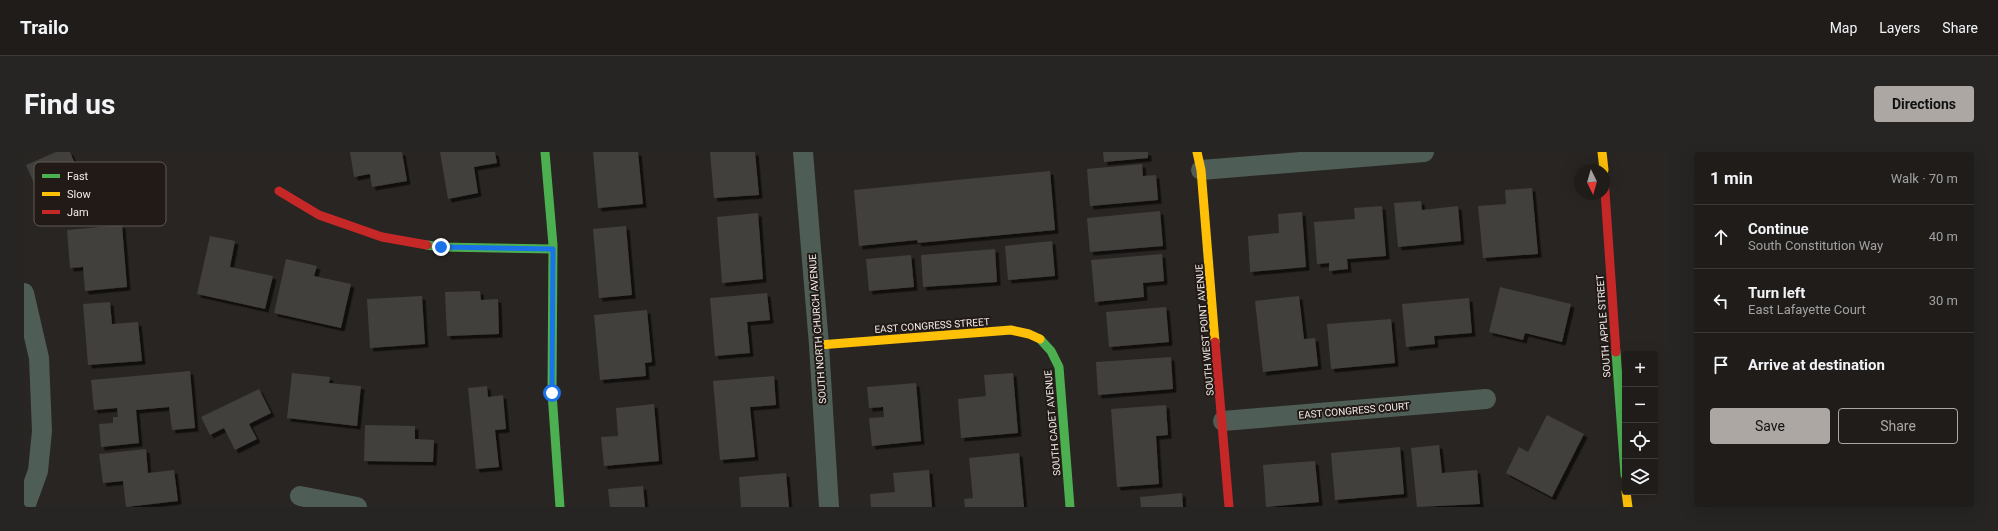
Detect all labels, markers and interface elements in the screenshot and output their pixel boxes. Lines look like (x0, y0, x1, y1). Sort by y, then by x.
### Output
text: Trailo (20, 16, 69, 39)
text: Map (1830, 20, 1857, 36)
text: Layers (1879, 20, 1920, 36)
text: Share (1942, 20, 1978, 36)
button: Directions (1874, 86, 1974, 122)
text: Find us (24, 88, 115, 121)
legend (34, 162, 166, 226)
north arrow (1574, 164, 1610, 200)
text: 1 min (1710, 168, 1753, 188)
text: Fast (67, 170, 89, 183)
text: Walk · 70 m (1891, 171, 1958, 186)
text: Slow (67, 188, 91, 201)
text: Jam (67, 206, 89, 219)
text: Continue (1748, 220, 1809, 238)
icon: ahead (1710, 226, 1732, 248)
text: 40 m (1929, 229, 1958, 244)
route end (432, 238, 450, 256)
text: South Constitution Way (1748, 238, 1883, 253)
street label: SOUTH NORTH CHURCH AVENUE (807, 253, 828, 404)
street label: SOUTH WEST POINT AVENUE (1193, 263, 1216, 396)
street label: SOUTH APPLE STREET (1594, 274, 1613, 378)
text: Turn left (1748, 284, 1805, 302)
icon: left (1710, 290, 1732, 312)
text: 30 m (1929, 293, 1958, 308)
text: East Lafayette Court (1748, 302, 1866, 317)
street label: EAST CONGRESS STREET (874, 316, 990, 335)
map controls (1622, 351, 1658, 495)
button: + (1622, 351, 1658, 387)
icon: arrive (1710, 354, 1732, 376)
text: Arrive at destination (1748, 356, 1885, 374)
street label: SOUTH CADET AVENUE (1042, 369, 1063, 476)
route start (543, 384, 561, 402)
button: − (1622, 387, 1658, 423)
street label: EAST CONGRESS COURT (1298, 400, 1410, 421)
button: Save (1710, 408, 1830, 444)
button: Share (1838, 408, 1958, 444)
button: locate (1622, 423, 1658, 459)
button: layers (1622, 459, 1658, 495)

